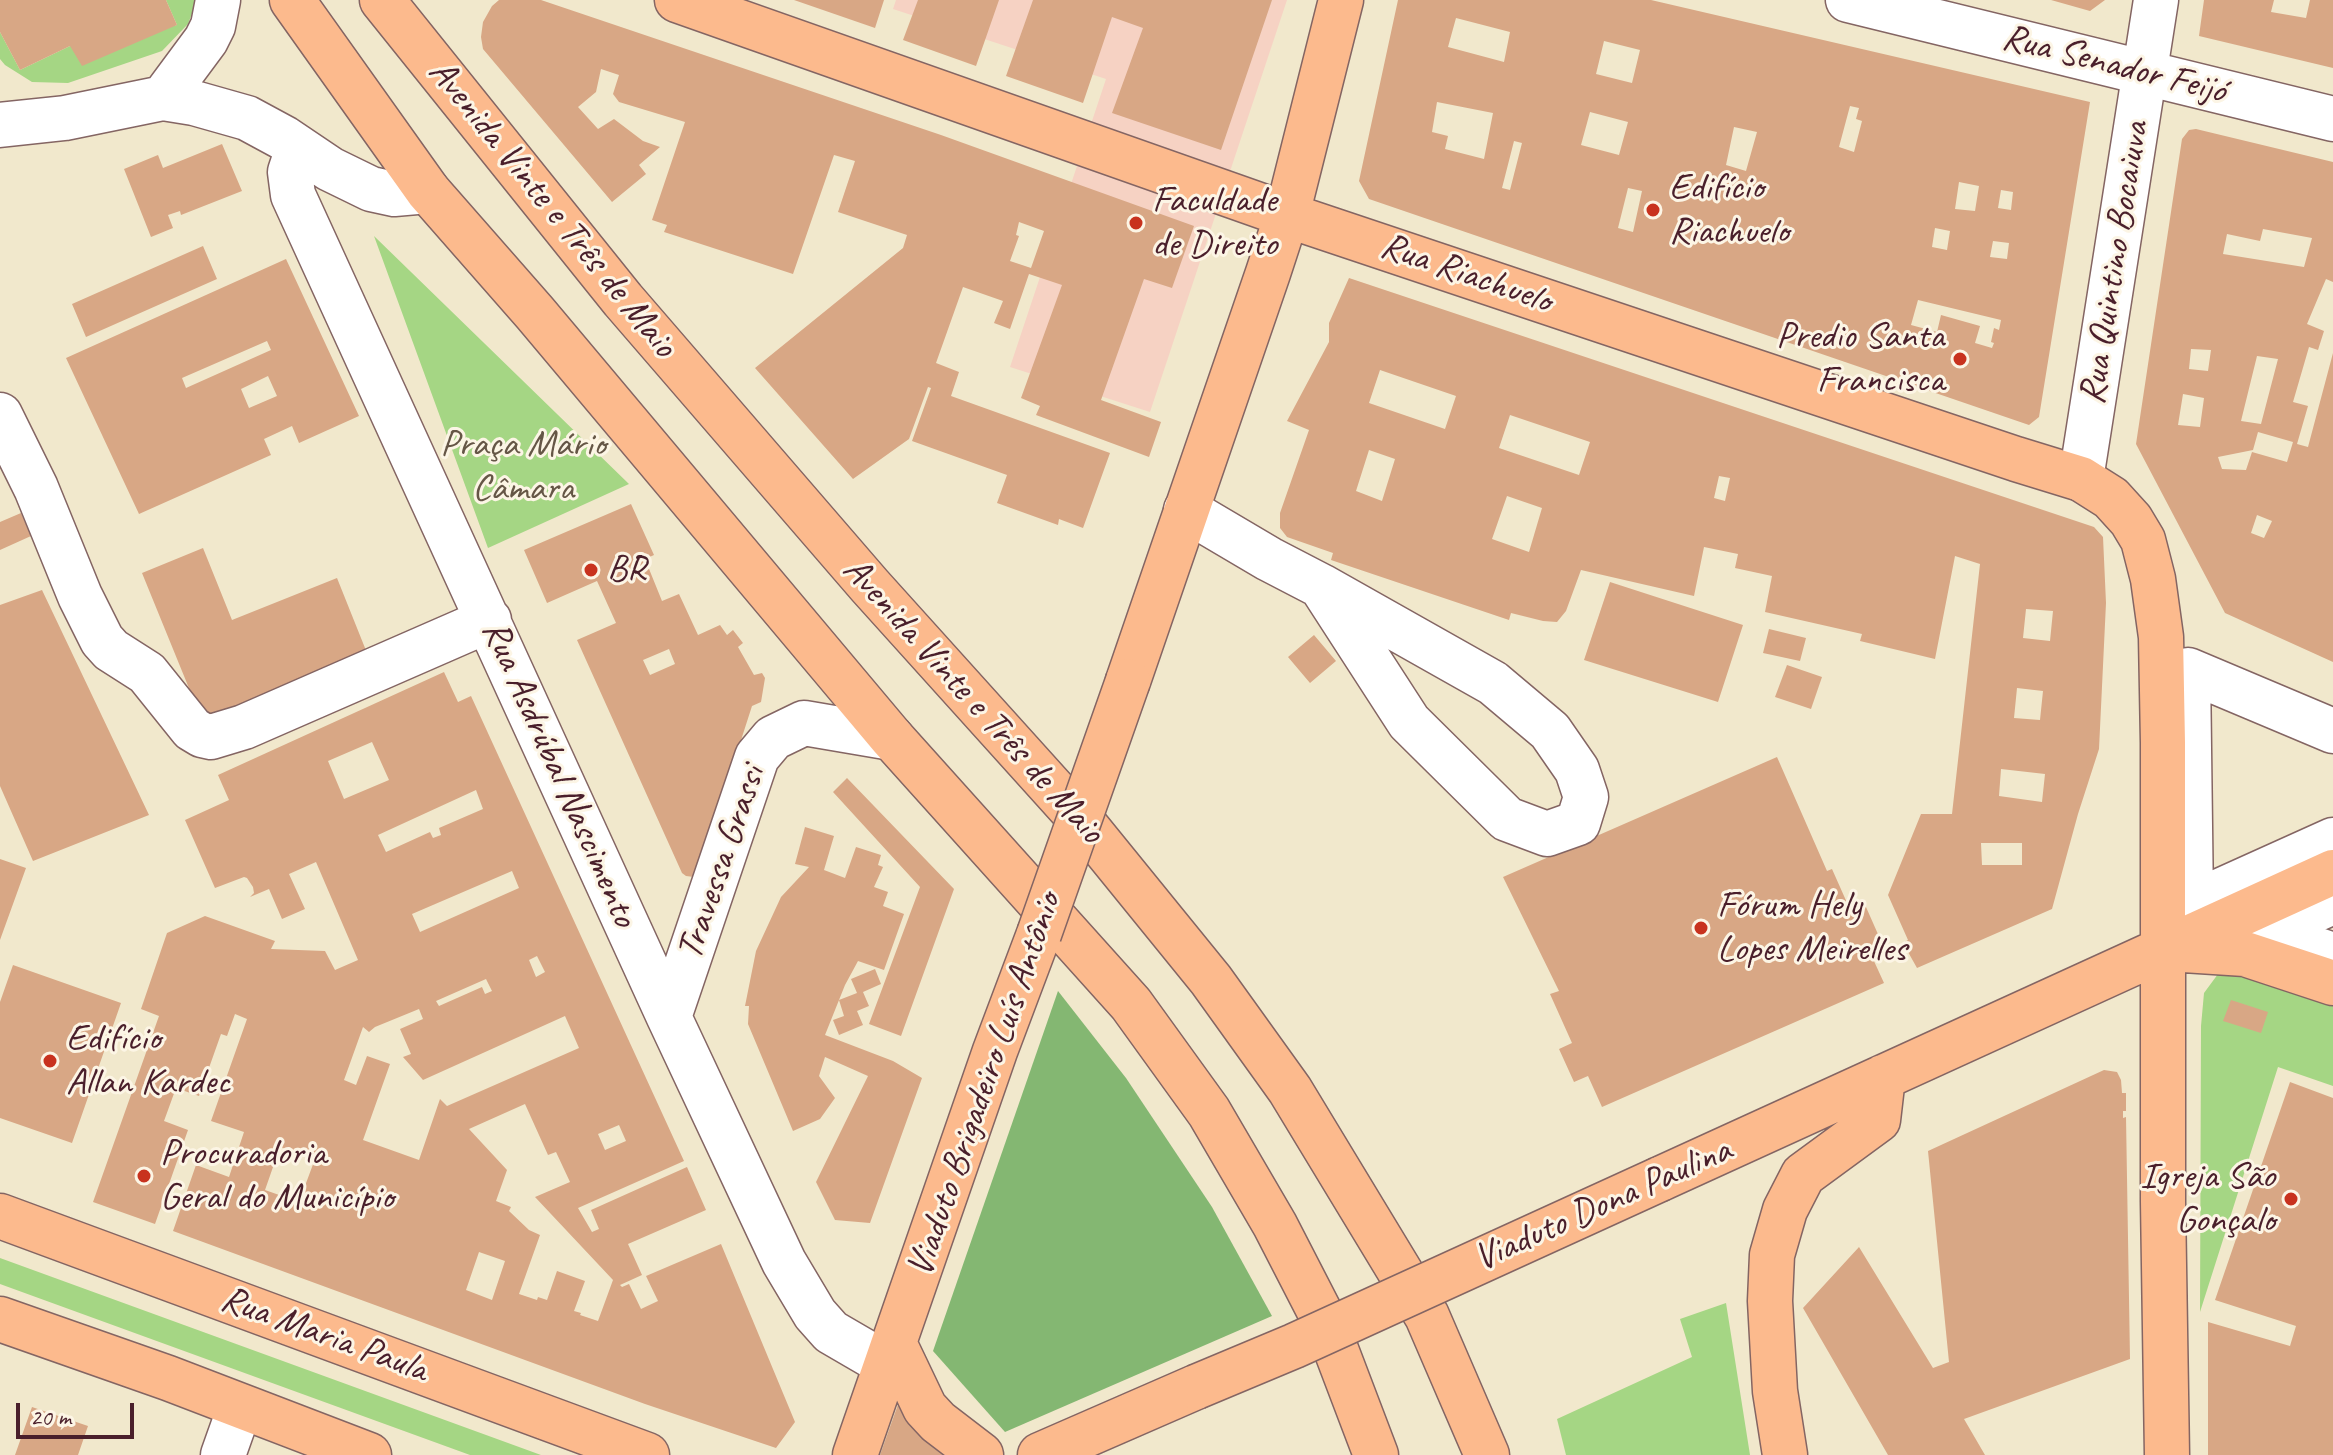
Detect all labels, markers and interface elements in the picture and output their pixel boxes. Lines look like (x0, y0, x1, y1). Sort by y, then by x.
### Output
street label: Rua Senador Feijó (1998, 15, 2230, 115)
street label: Avenida Vinte e Três de Maio (418, 51, 686, 367)
street label: Rua Quintino Bocaiuva (2070, 119, 2160, 407)
place label: Edifício Riachuelo (1669, 165, 1789, 254)
place label: Faculdade de Direito (1152, 178, 1277, 268)
marker: Edifício Riachuelo (1644, 201, 1662, 219)
marker: Faculdade de Direito (1127, 214, 1145, 232)
street label: Rua Riachuelo (1375, 224, 1557, 324)
place label: Predio Santa Francisca (1776, 314, 1944, 404)
marker: Predio Santa Francisca (1951, 350, 1969, 368)
park label: Praça Mário Câmara (440, 422, 606, 512)
place label: BR (607, 547, 646, 593)
street label: Avenida Vinte e Três de Maio (832, 548, 1114, 854)
marker: BR (582, 561, 600, 579)
street label: Rua Asdrúbal Nascimento (471, 614, 647, 934)
street label: Travessa Grassi (668, 760, 776, 966)
place label: Fórum Hely Lopes Meirelles (1717, 883, 1906, 972)
street label: Viaduto Brigadeiro Luís Antônio (898, 887, 1072, 1283)
marker: Fórum Hely Lopes Meirelles (1692, 919, 1710, 937)
place label: Edifício Allan Kardec (66, 1016, 230, 1106)
marker: Edifício Allan Kardec (41, 1052, 59, 1070)
street label: Viaduto Dona Paulina (1467, 1128, 1739, 1282)
place label: Procuradoria Geral do Município (160, 1131, 394, 1220)
place label: Igreja São Gonçalo (2140, 1154, 2275, 1244)
marker: Procuradoria Geral do Município (135, 1167, 153, 1185)
marker: Igreja São Gonçalo (2282, 1190, 2300, 1208)
street label: Rua Maria Paula (215, 1277, 433, 1393)
scale bar (20, 1387, 138, 1437)
text: 20 m (30, 1402, 71, 1432)

